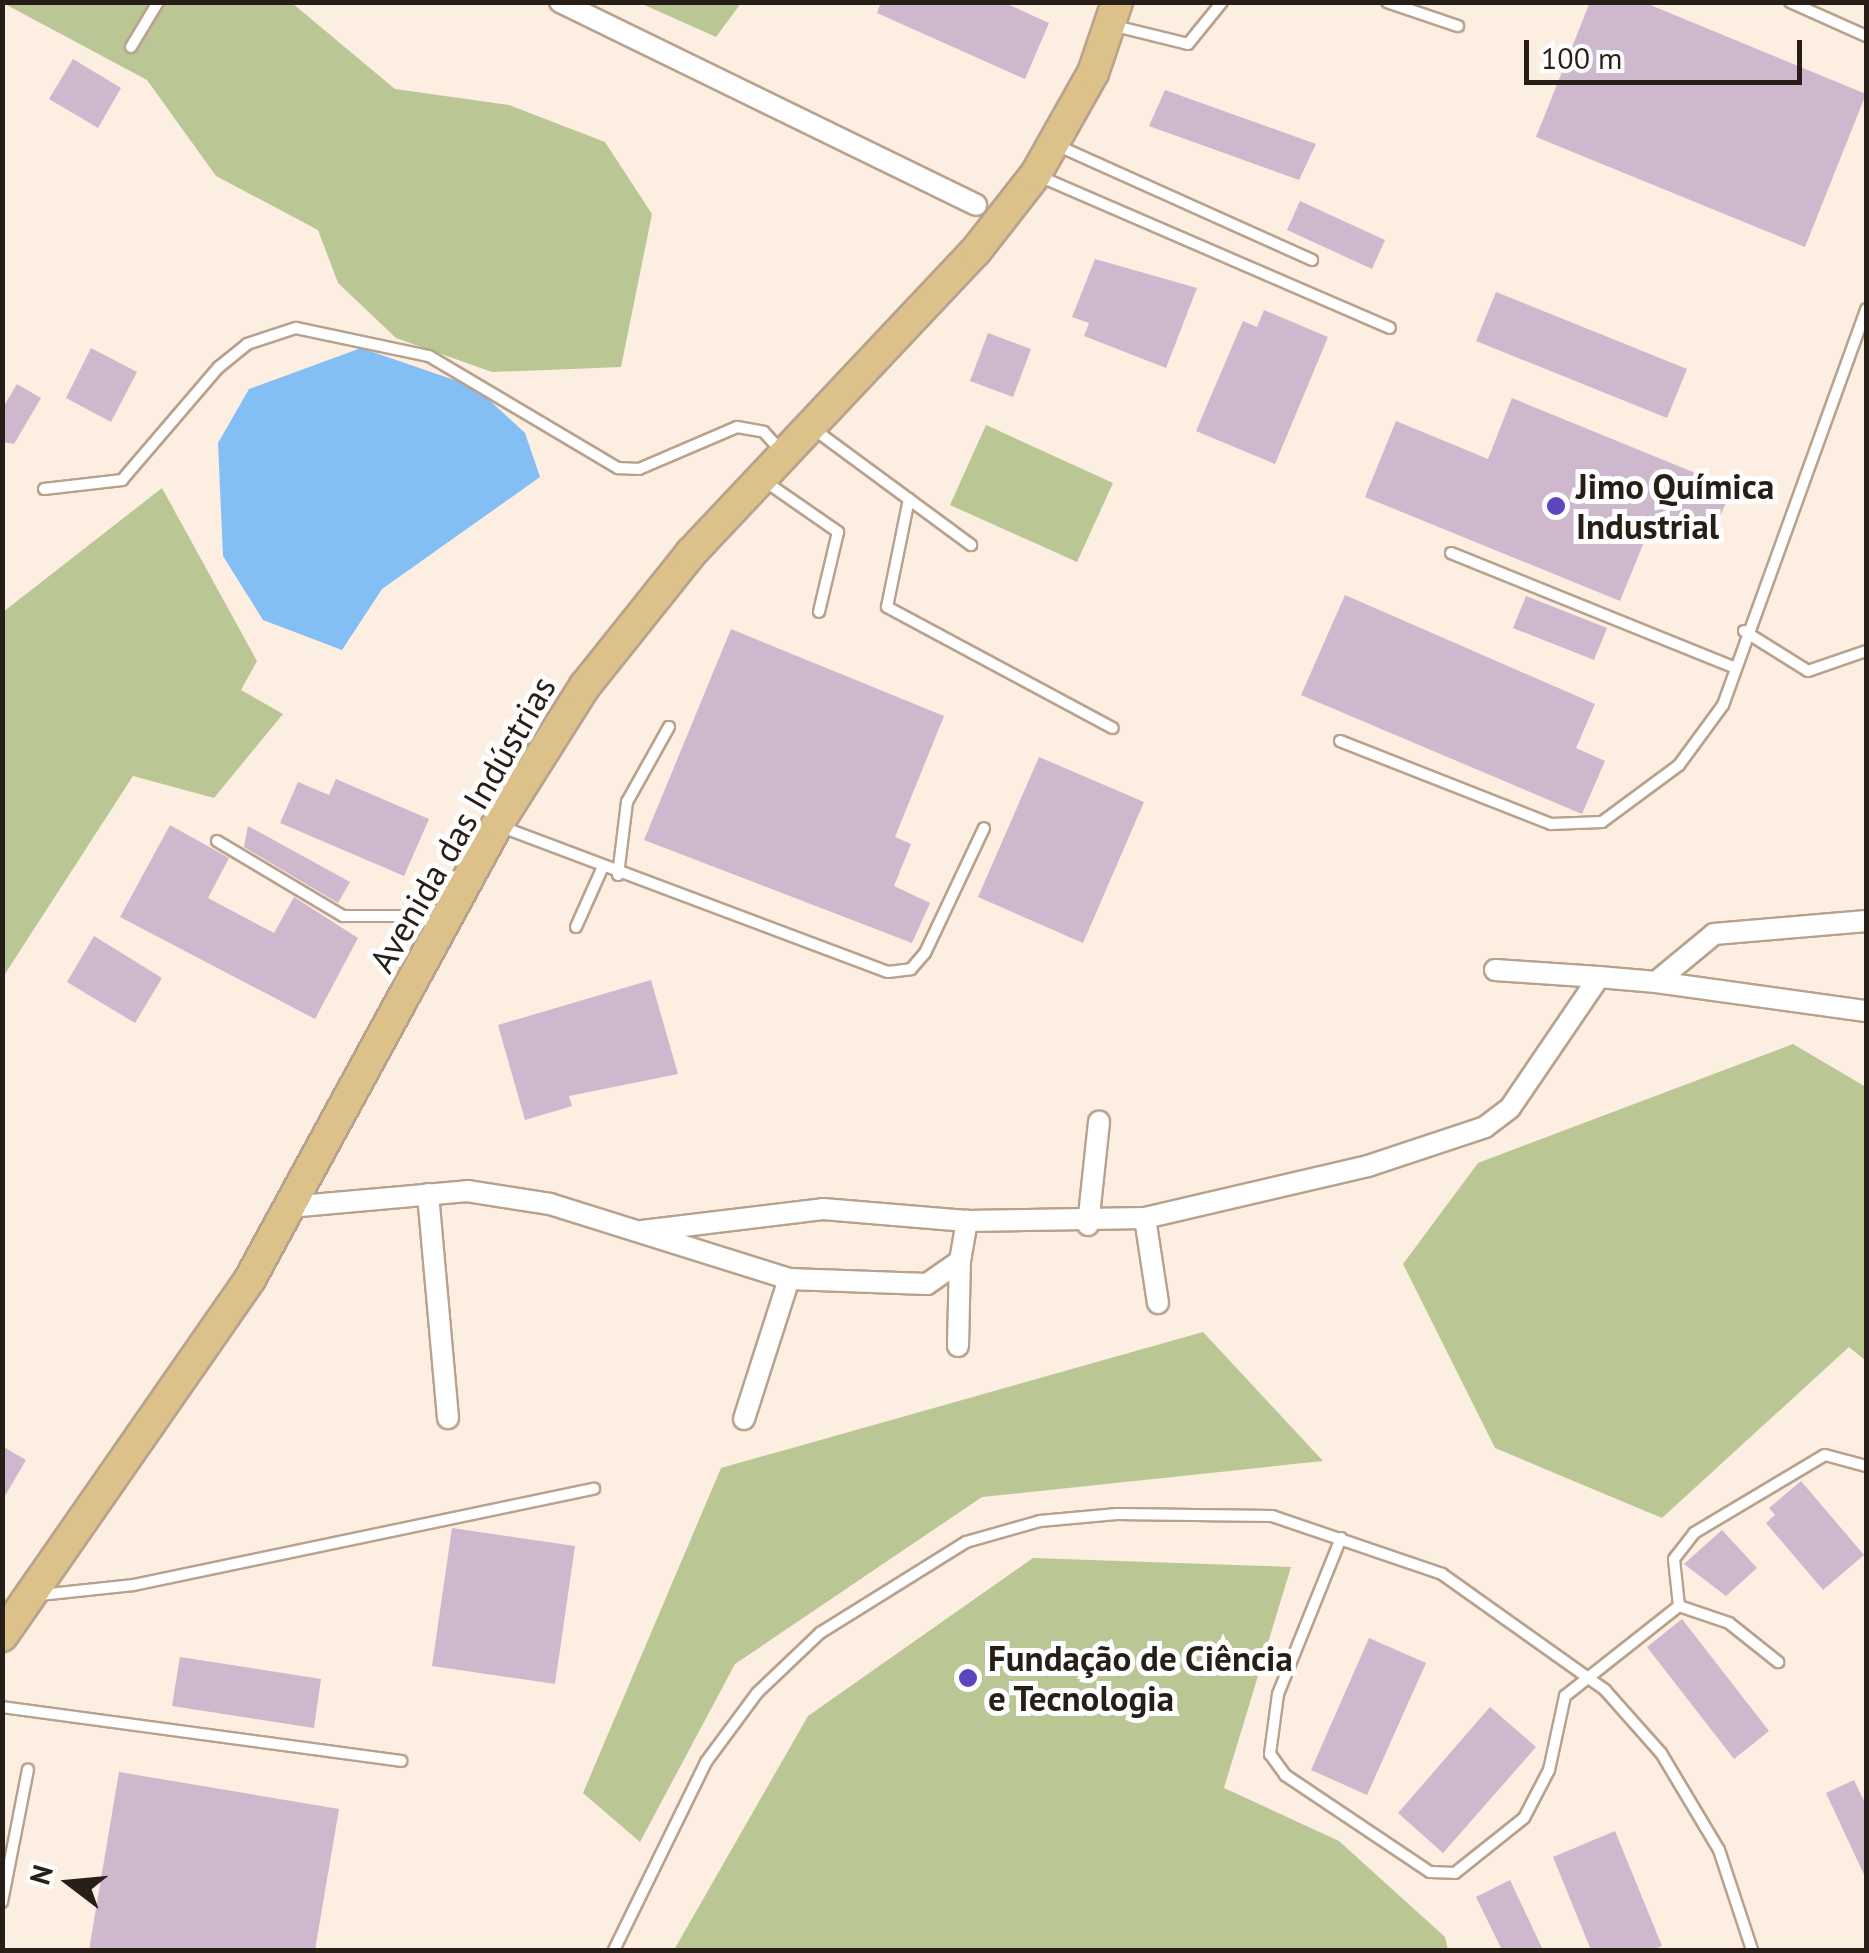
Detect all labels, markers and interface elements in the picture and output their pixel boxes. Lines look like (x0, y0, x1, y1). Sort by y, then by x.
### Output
scale bar (1529, 20, 1806, 82)
text: 100 m (1541, 38, 1622, 77)
place label: Jimo Química Industrial (1576, 465, 1775, 547)
marker: Jimo Química Industrial (1545, 495, 1567, 517)
street label: Avenida das Indústrias (360, 669, 564, 979)
place label: Fundação de Ciência e Tecnologia (988, 1637, 1293, 1719)
marker: Fundação de Ciência e Tecnologia (957, 1667, 979, 1689)
north arrow (20, 1833, 120, 1933)
text: N (20, 1861, 61, 1889)

